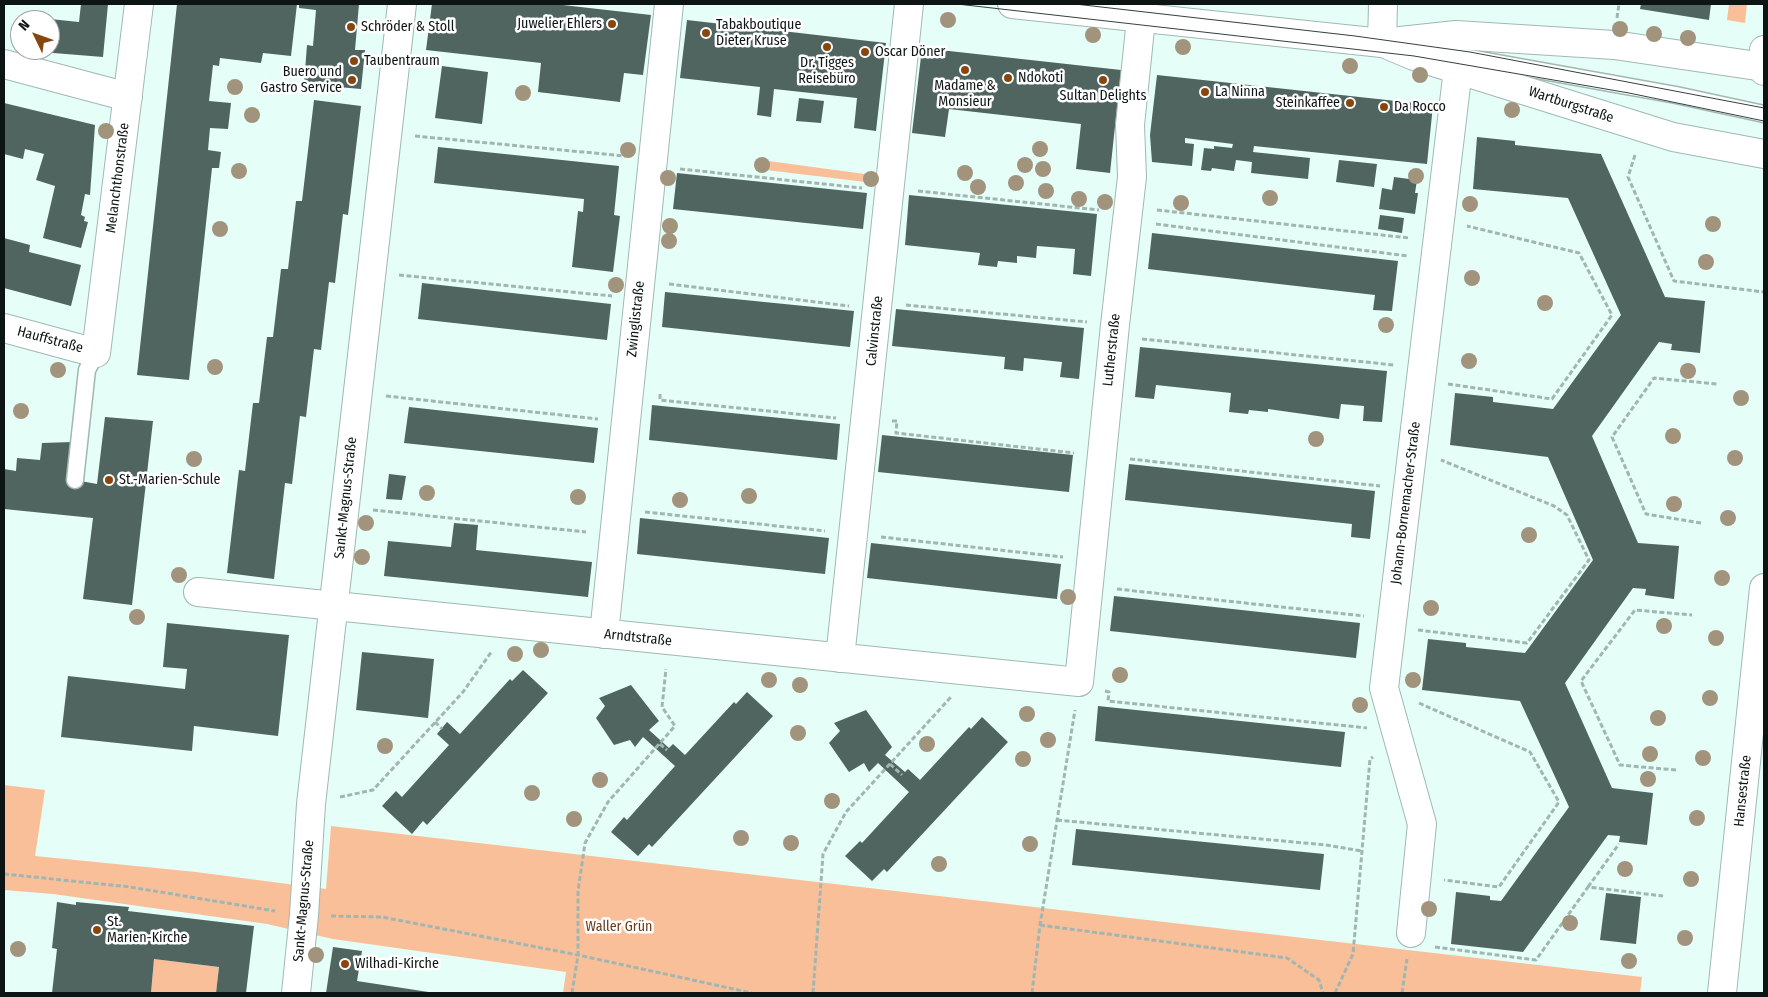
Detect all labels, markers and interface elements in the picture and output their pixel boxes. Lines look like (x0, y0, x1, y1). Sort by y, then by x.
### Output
north arrow (10, 10, 60, 60)
text: N (15, 16, 33, 34)
place label: Juwelier Ehlers (517, 16, 602, 32)
place label: Tabakboutique Dieter Kruse (716, 17, 801, 49)
marker: Juwelier Ehlers (606, 18, 618, 30)
place label: Schröder & Stoll (361, 19, 454, 35)
marker: Schröder & Stoll (345, 21, 357, 33)
marker: Tabakboutique Dieter Kruse (700, 27, 712, 39)
marker: Dr. Tigges Reisebüro (821, 41, 833, 53)
place label: Oscar Döner (875, 44, 945, 60)
marker: Oscar Döner (859, 46, 871, 58)
place label: Taubentraum (364, 53, 440, 69)
marker: Taubentraum (348, 55, 360, 67)
place label: Dr. Tigges Reisebüro (798, 55, 856, 88)
place label: Buero und Gastro Service (260, 64, 342, 96)
marker: Madame & Monsieur (959, 64, 971, 76)
place label: Ndokoti (1018, 70, 1063, 86)
marker: Ndokoti (1002, 72, 1014, 84)
marker: Buero und Gastro Service (346, 74, 358, 86)
marker: Sultan Delights (1097, 74, 1109, 86)
place label: Madame & Monsieur (934, 78, 996, 110)
street label: Wartburgstraße (1526, 83, 1616, 127)
place label: La Ninna (1215, 84, 1265, 100)
marker: La Ninna (1199, 86, 1211, 98)
place label: Sultan Delights (1060, 88, 1146, 104)
place label: Steinkaffee (1275, 95, 1340, 111)
marker: Steinkaffee (1344, 97, 1356, 109)
place label: Da Rocco (1394, 99, 1446, 115)
marker: Da Rocco (1378, 101, 1390, 113)
street label: Melanchthonstraße (103, 122, 133, 234)
street label: Zwinglistraße (624, 280, 648, 358)
street label: Calvinstraße (863, 295, 887, 367)
street label: Lutherstraße (1100, 313, 1124, 387)
street label: Hauffstraße (15, 323, 85, 357)
street label: Johann-Bornemacher-Straße (1388, 421, 1424, 585)
street label: Sankt-Magnus-Straße (331, 436, 361, 560)
place label: St.-Marien-Schule (119, 472, 220, 488)
marker: St.-Marien-Schule (103, 474, 115, 486)
street label: Arndtstraße (603, 626, 673, 650)
street label: Hansestraße (1731, 754, 1755, 828)
street label: Sankt-Magnus-Straße (290, 839, 318, 963)
place label: St. Marien-Kirche (107, 914, 187, 946)
park label: Waller Grün (586, 919, 652, 935)
marker: St. Marien-Kirche (91, 924, 103, 936)
place label: Wilhadi-Kirche (355, 956, 439, 972)
marker: Wilhadi-Kirche (339, 958, 351, 970)

